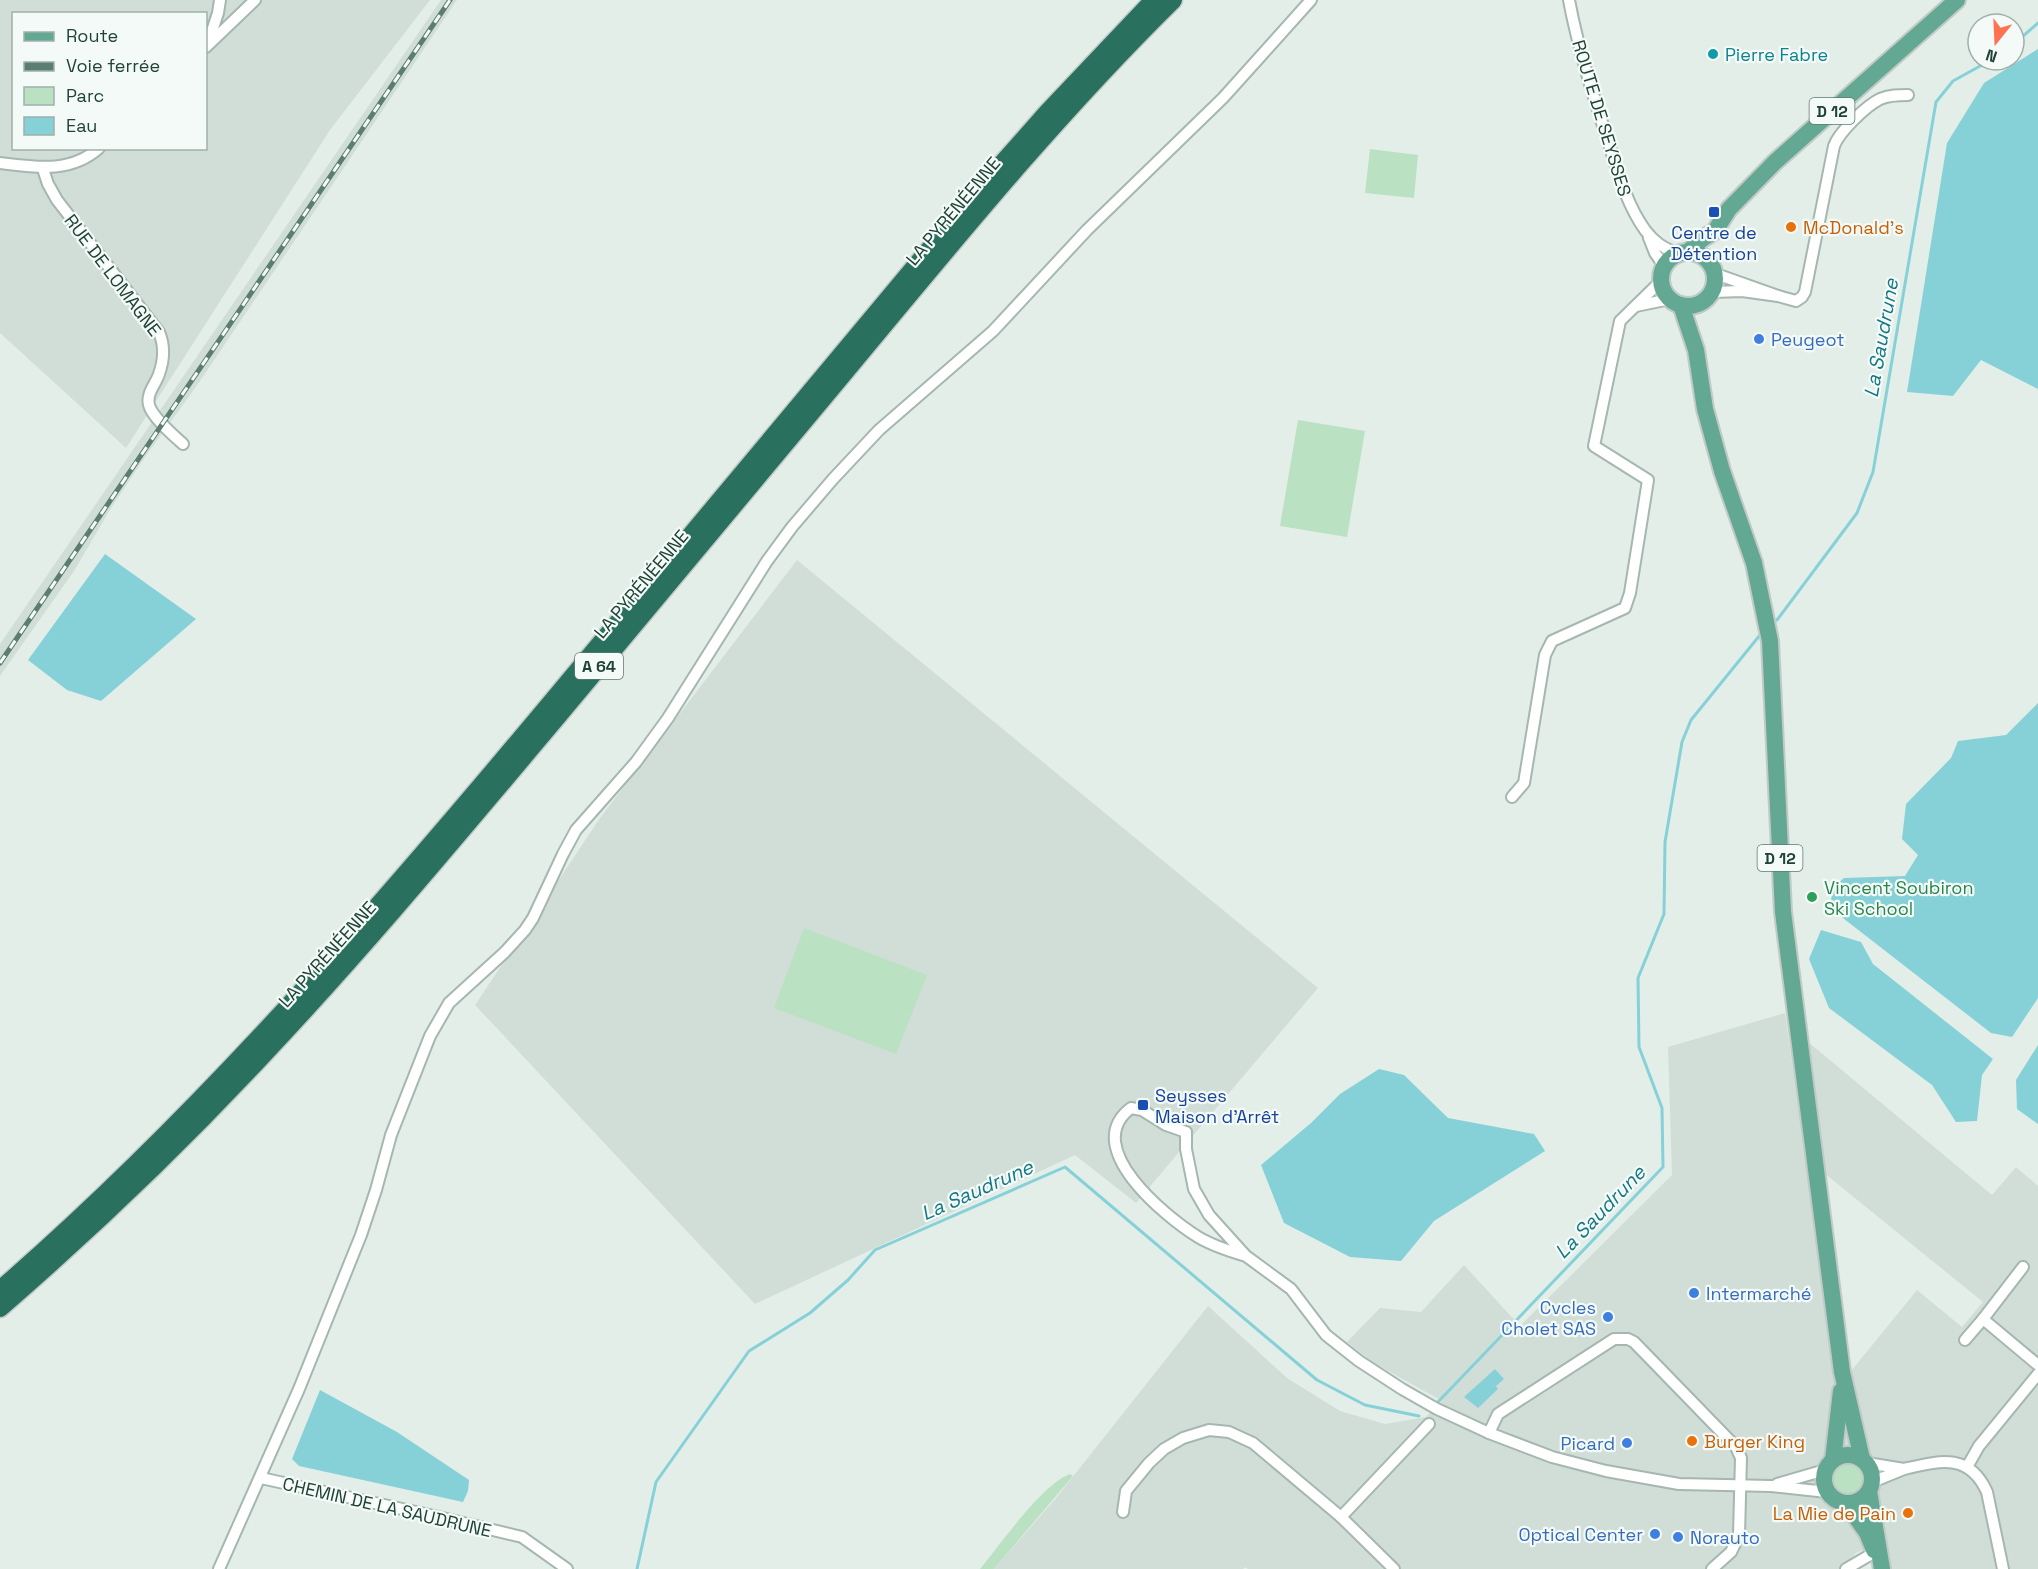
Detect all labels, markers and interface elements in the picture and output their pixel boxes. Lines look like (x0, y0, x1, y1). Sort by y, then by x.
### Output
legend (12, 12, 207, 150)
north arrow (1966, 12, 2026, 72)
text: Route (66, 24, 118, 47)
street label: ROUTE DE SEYSSES (1567, 37, 1637, 199)
place label: Pierre Fabre (1725, 43, 1828, 66)
text: N (1983, 44, 2000, 67)
marker: Pierre Fabre (1706, 47, 1720, 61)
text: Voie ferrée (66, 54, 160, 77)
text: Parc (66, 84, 104, 107)
road number: D 12 (1810, 98, 1854, 124)
text: Eau (66, 114, 97, 137)
street label: LA PYRÉNÉENNE (901, 152, 1005, 270)
marker: Centre de Détention (1707, 205, 1721, 219)
street label: RUE DE LOMAGNE (60, 209, 166, 341)
place label: McDonald's (1803, 216, 1904, 239)
marker: McDonald's (1784, 220, 1798, 234)
place label: Centre de Détention (1671, 221, 1757, 265)
water label: La Saudrune (1858, 275, 1904, 399)
place label: Peugeot (1771, 328, 1844, 351)
marker: Peugeot (1752, 332, 1766, 346)
street label: LA PYRÉNÉENNE (589, 525, 693, 643)
road number: A 64 (575, 653, 623, 679)
road number: D 12 (1758, 845, 1802, 871)
place label: Vincent Soubiron Ski School (1824, 876, 1973, 920)
marker: Vincent Soubiron Ski School (1805, 890, 1819, 904)
street label: LA PYRÉNÉENNE (273, 896, 381, 1012)
place label: Seysses Maison d'Arrêt (1155, 1084, 1279, 1128)
marker: Seysses Maison d'Arrêt (1136, 1098, 1150, 1112)
water label: La Saudrune (917, 1153, 1038, 1226)
water label: La Saudrune (1549, 1159, 1652, 1264)
place label: Intermarché (1706, 1282, 1811, 1305)
marker: Intermarché (1687, 1286, 1701, 1300)
place label: Cvcles Cholet SAS (1501, 1296, 1596, 1340)
marker: Cvcles Cholet SAS (1601, 1310, 1615, 1324)
place label: Burger King (1704, 1430, 1805, 1453)
place label: Picard (1561, 1432, 1615, 1455)
marker: Burger King (1685, 1434, 1699, 1448)
marker: Picard (1620, 1436, 1634, 1450)
street label: CHEMIN DE LA SAUDRUNE (280, 1472, 494, 1542)
place label: La Mie de Pain (1773, 1502, 1896, 1525)
marker: La Mie de Pain (1901, 1506, 1915, 1520)
place label: Optical Center (1518, 1523, 1643, 1546)
place label: Norauto (1690, 1526, 1760, 1549)
marker: Optical Center (1648, 1527, 1662, 1541)
marker: Norauto (1671, 1530, 1685, 1544)

